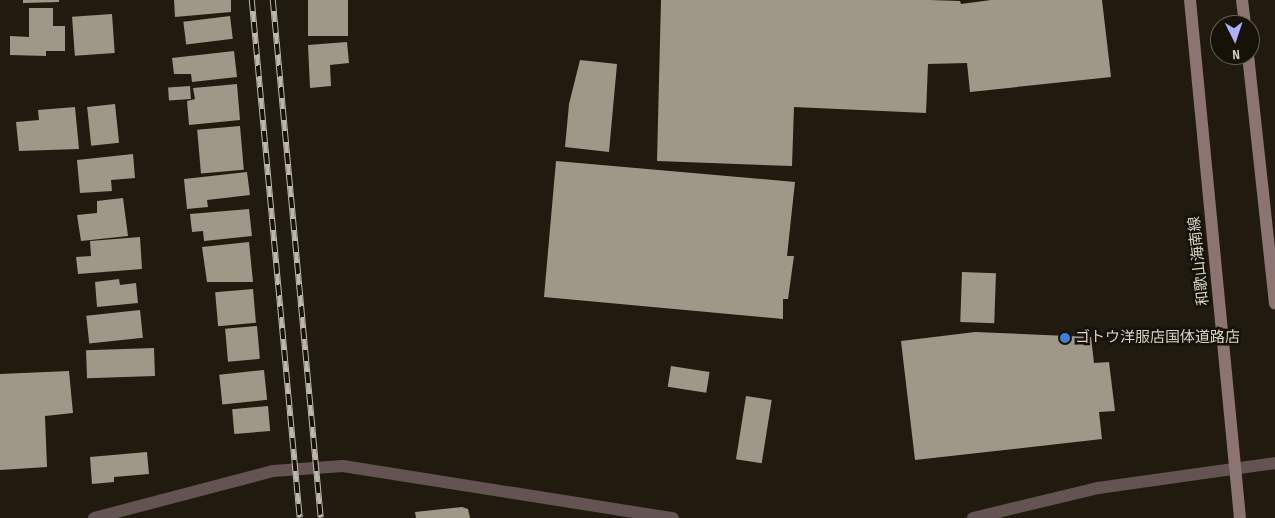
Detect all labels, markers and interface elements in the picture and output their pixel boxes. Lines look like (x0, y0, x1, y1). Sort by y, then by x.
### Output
north arrow (1210, 15, 1260, 65)
text: N (1232, 46, 1240, 63)
street label: 和歌山海南線 (1185, 215, 1213, 307)
place label: ゴトウ洋服店国体道路店 (1075, 329, 1240, 347)
marker: ゴトウ洋服店国体道路店 (1059, 332, 1071, 344)

